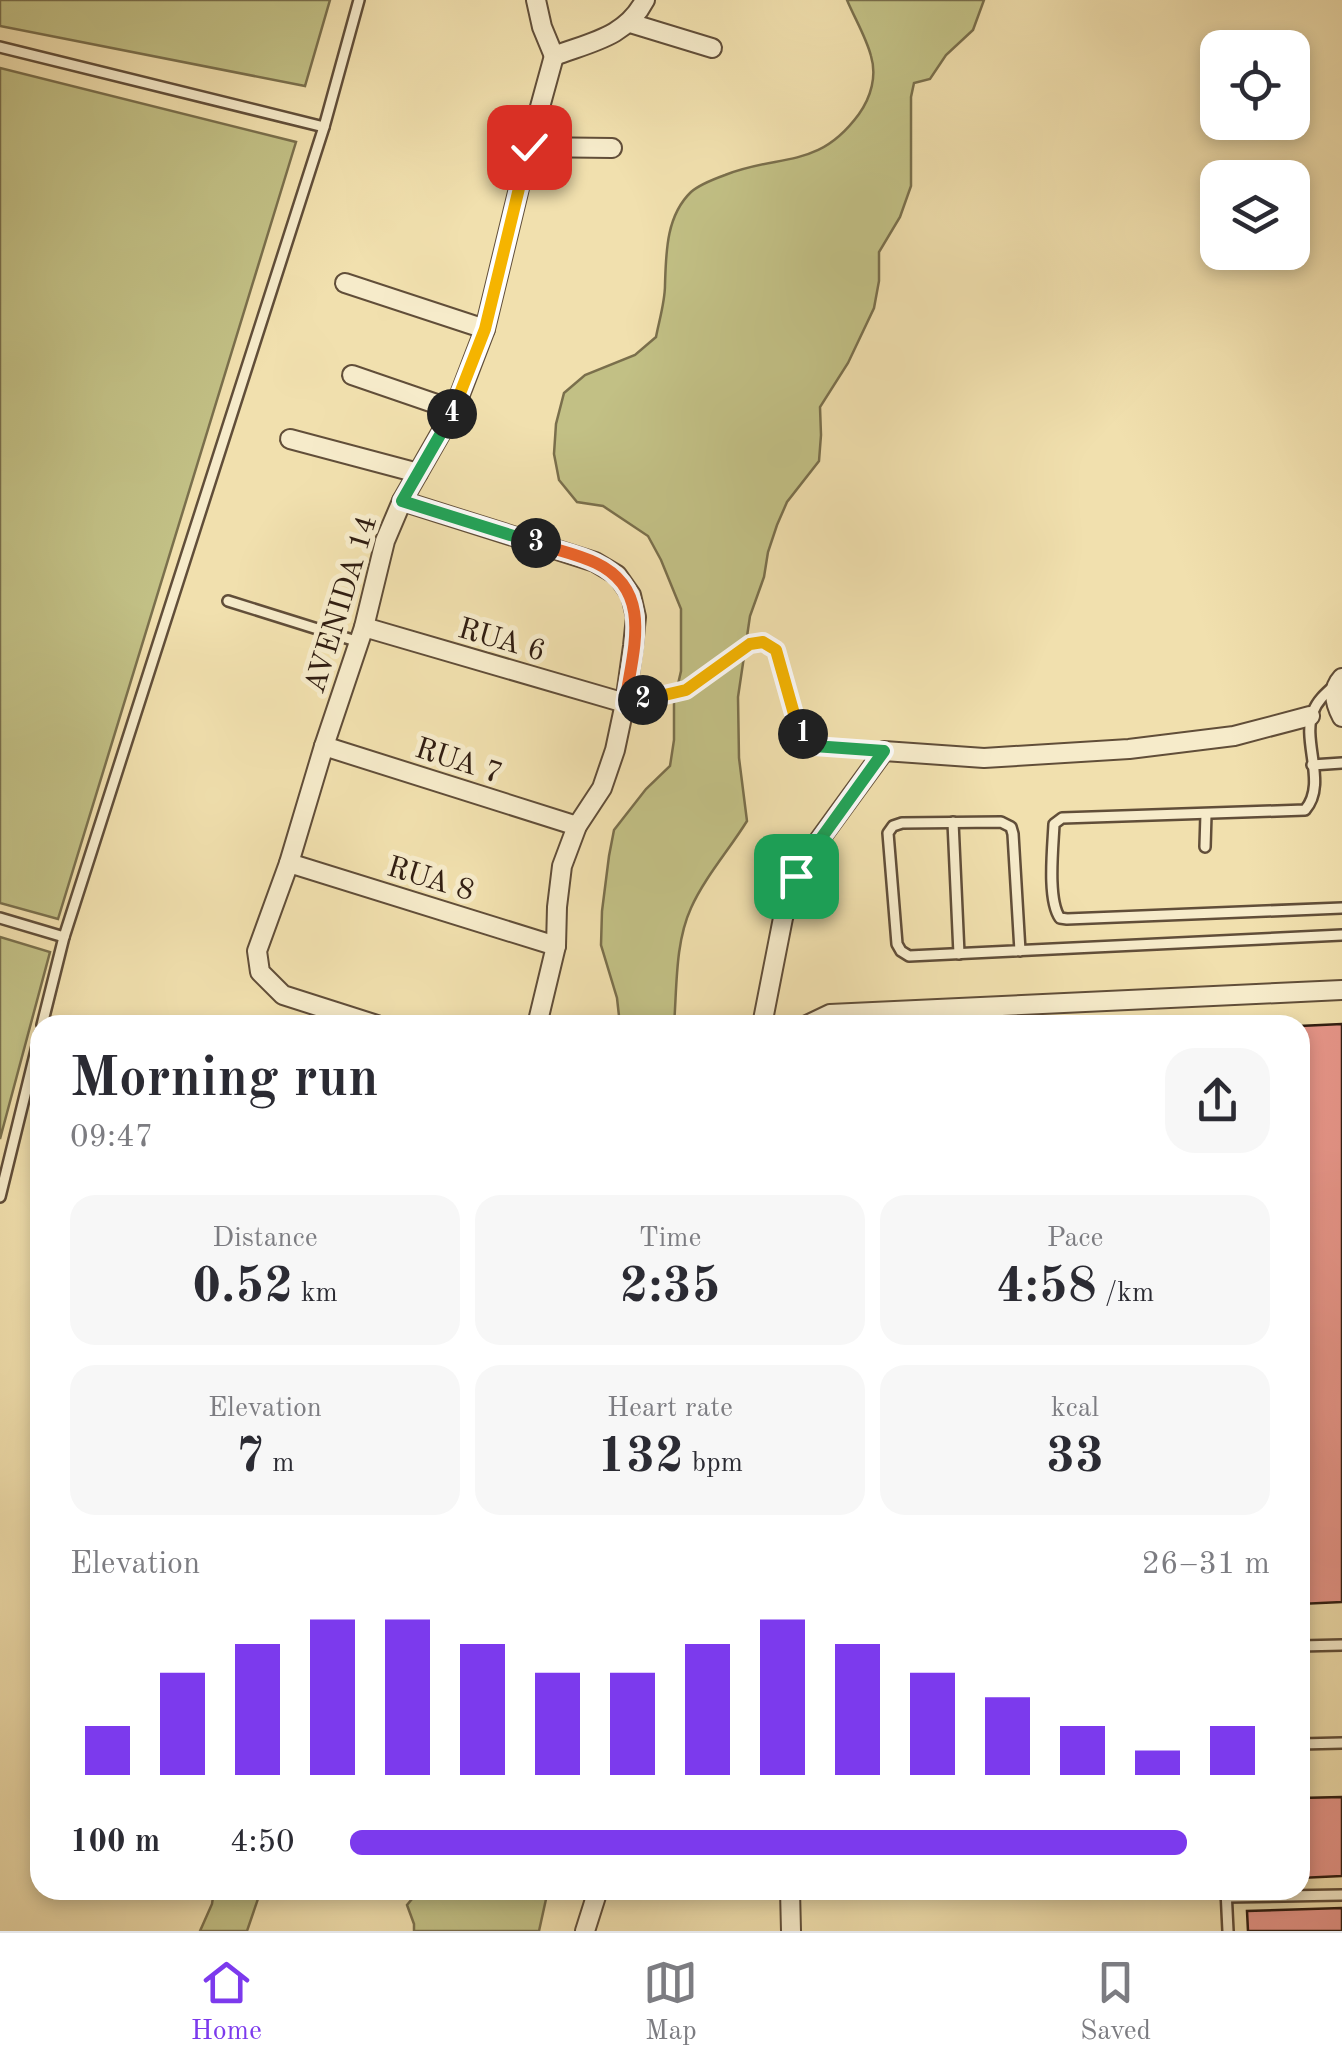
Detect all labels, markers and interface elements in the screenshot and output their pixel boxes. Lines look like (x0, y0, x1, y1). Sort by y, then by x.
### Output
map controls (1200, 30, 1310, 270)
button: locate (1200, 30, 1310, 140)
pin (487, 105, 572, 190)
icon: check (502, 120, 557, 175)
button: layers (1200, 160, 1310, 270)
pin: 4 (427, 389, 477, 439)
text: 4 (444, 400, 460, 428)
street label: AVENIDA 14 (301, 512, 383, 697)
pin: 3 (511, 518, 561, 568)
text: 3 (528, 529, 544, 557)
street label: RUA 6 (454, 614, 549, 668)
pin: 2 (618, 675, 668, 725)
text: 2 (635, 686, 651, 714)
pin: 1 (778, 709, 828, 759)
text: 1 (795, 720, 811, 748)
street label: RUA 7 (411, 734, 506, 790)
pin (754, 834, 839, 919)
icon: arrive (769, 849, 824, 904)
street label: RUA 8 (383, 852, 478, 907)
button: share (1165, 1048, 1270, 1153)
text: Morning run (70, 1053, 379, 1108)
text: 09:47 (70, 1122, 153, 1154)
text: Distance (212, 1225, 318, 1253)
text: Time (639, 1225, 701, 1253)
text: Pace (1047, 1225, 1103, 1253)
text: 0.52 (192, 1263, 293, 1313)
text: 2:35 (620, 1263, 721, 1313)
text: 4:58 (996, 1263, 1097, 1313)
text: km (293, 1280, 338, 1308)
text: /km (1097, 1280, 1154, 1308)
text: Elevation (208, 1395, 322, 1423)
text: Heart rate (607, 1395, 733, 1423)
text: kcal (1051, 1395, 1099, 1423)
text: 7 (235, 1433, 264, 1483)
text: 132 (597, 1433, 684, 1483)
text: 33 (1046, 1433, 1104, 1483)
text: m (264, 1450, 295, 1478)
text: bpm (684, 1450, 743, 1478)
text: Elevation (70, 1549, 200, 1581)
text: 26–31 m (1142, 1549, 1270, 1581)
text: 100 m (70, 1827, 160, 1859)
text: 4:50 (230, 1827, 295, 1859)
tab: Home (191, 1955, 262, 2050)
tab: Map (643, 1955, 698, 2050)
tab: Saved (1080, 1955, 1151, 2050)

